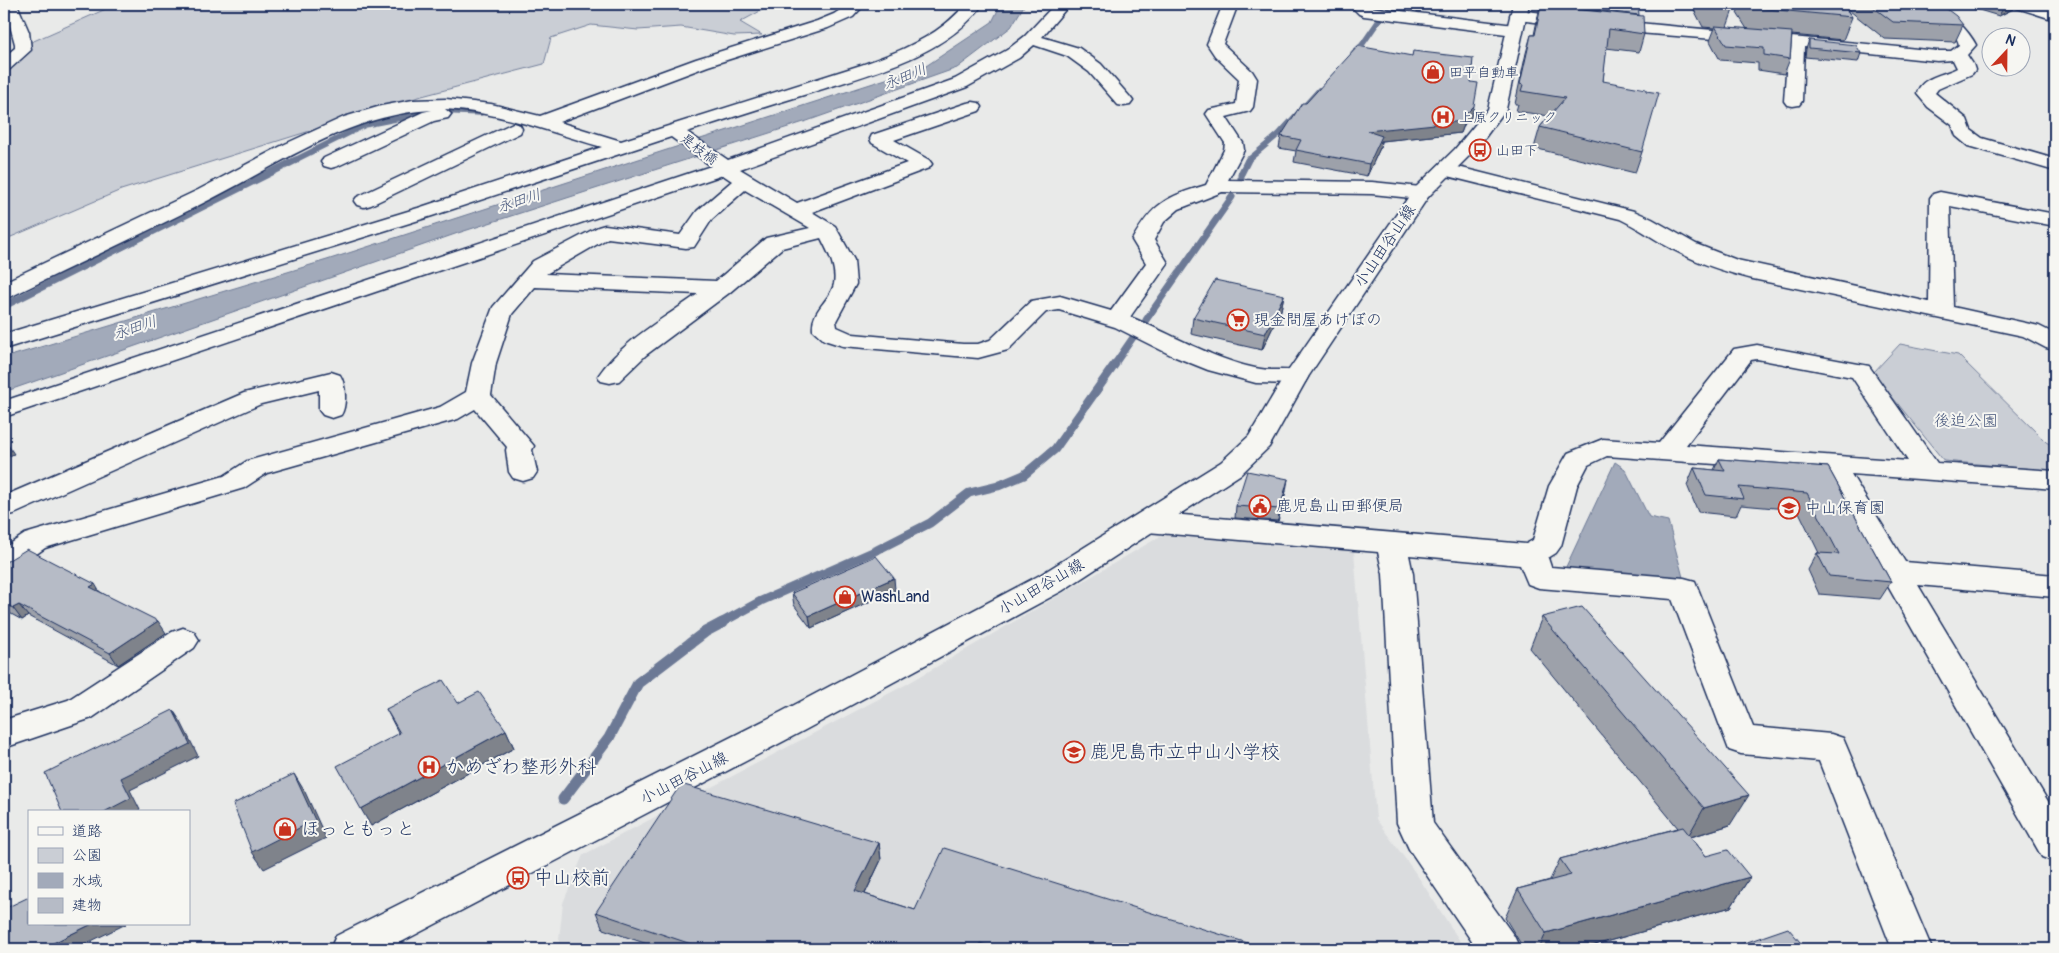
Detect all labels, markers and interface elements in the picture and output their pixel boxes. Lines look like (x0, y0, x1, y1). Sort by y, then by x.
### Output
north arrow (1982, 28, 2032, 78)
text: N (2003, 31, 2018, 50)
water label: 永田川 (881, 60, 929, 94)
shop icon: 田平自動車 (1421, 60, 1445, 84)
place label: 田平自動車 (1449, 64, 1519, 81)
hospital icon: 上原クリニック (1431, 105, 1455, 129)
place label: 上原クリニック (1459, 109, 1557, 126)
street label: 是枝橋 (677, 130, 721, 168)
bus stop icon: 山田下 (1468, 138, 1492, 162)
place label: 山田下 (1496, 142, 1538, 159)
water label: 永田川 (495, 185, 543, 217)
street label: 小山田谷山線 (1350, 201, 1420, 291)
supermarket icon: 現金問屋あけぼの (1226, 308, 1250, 332)
place label: 現金問屋あけぼの (1254, 310, 1382, 330)
water label: 永田川 (111, 312, 159, 344)
park label: 後迫公園 (1934, 411, 1998, 431)
public building icon: 鹿児島山田郵便局 (1248, 494, 1272, 518)
place label: 鹿児島山田郵便局 (1276, 496, 1404, 516)
school or university icon: 中山保育園 (1777, 496, 1801, 520)
place label: 中山保育園 (1805, 498, 1885, 518)
street label: 小山田谷山線 (994, 554, 1088, 620)
shop icon: WashLand (833, 585, 857, 609)
place label: WashLand (861, 587, 930, 607)
school or university icon: 鹿児島市立中山小学校 (1062, 740, 1086, 764)
place label: 鹿児島市立中山小学校 (1090, 740, 1280, 764)
street label: 小山田谷山線 (637, 747, 731, 809)
hospital icon: かめざわ整形外科 (417, 755, 441, 779)
place label: かめざわ整形外科 (445, 755, 596, 779)
legend (28, 810, 190, 926)
shop icon: ほっともっと (273, 817, 297, 841)
place label: ほっともっと (301, 817, 415, 841)
text: 道路 (72, 822, 102, 841)
text: 公園 (72, 846, 102, 865)
bus stop icon: 中山校前 (506, 866, 530, 890)
place label: 中山校前 (534, 866, 610, 890)
text: 水域 (72, 872, 102, 891)
text: 建物 (72, 896, 102, 915)

